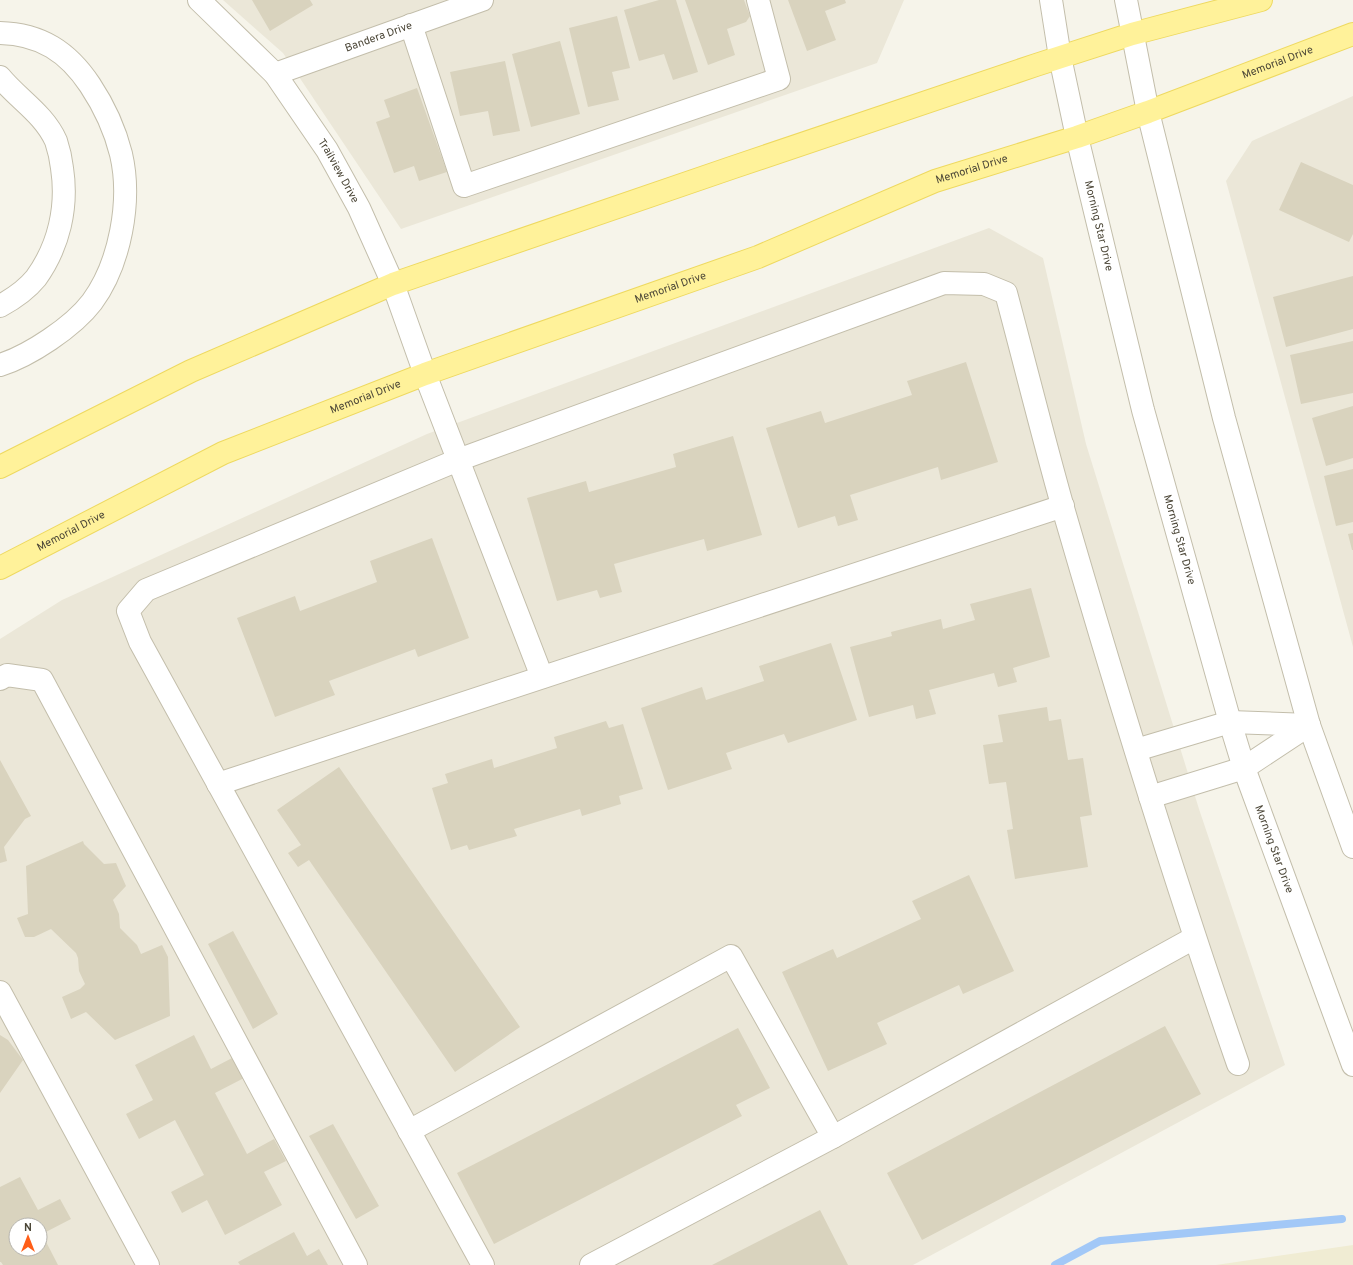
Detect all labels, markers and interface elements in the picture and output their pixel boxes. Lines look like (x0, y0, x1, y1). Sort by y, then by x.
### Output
street label: Bandera Drive (343, 19, 414, 55)
street label: Memorial Drive (1240, 43, 1315, 83)
street label: Trailview Drive (314, 136, 362, 206)
street label: Memorial Drive (934, 152, 1010, 187)
street label: Morning Star Drive (1081, 179, 1116, 273)
street label: Memorial Drive (633, 269, 708, 307)
street label: Memorial Drive (328, 377, 403, 417)
street label: Morning Star Drive (1160, 493, 1198, 586)
street label: Memorial Drive (35, 508, 108, 555)
street label: Morning Star Drive (1251, 803, 1296, 895)
north arrow (8, 1217, 48, 1257)
text: N (24, 1221, 32, 1235)

